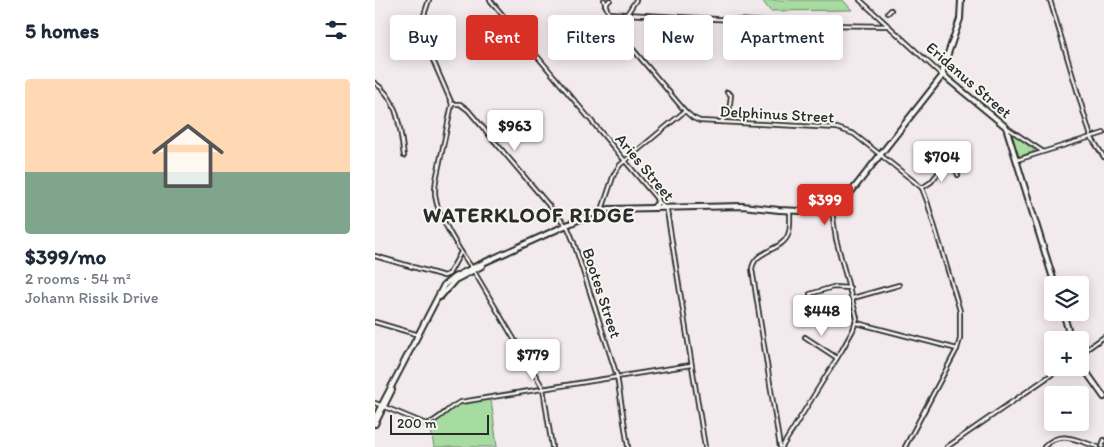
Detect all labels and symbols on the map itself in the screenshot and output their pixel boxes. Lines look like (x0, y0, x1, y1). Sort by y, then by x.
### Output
street label: Eridanus Street (922, 38, 1016, 122)
street label: Delphinus Street (719, 102, 835, 126)
pin: $963 (485, 110, 545, 152)
street label: Aries Street (611, 130, 679, 204)
pin: $704 (912, 140, 972, 183)
pin: $399 (795, 184, 855, 226)
district label: WATERKLOOF RIDGE (423, 202, 635, 227)
street label: Bootes Street (578, 246, 626, 340)
pin: $448 (792, 294, 852, 337)
pin: $779 (503, 338, 563, 381)
scale bar (390, 412, 489, 435)

